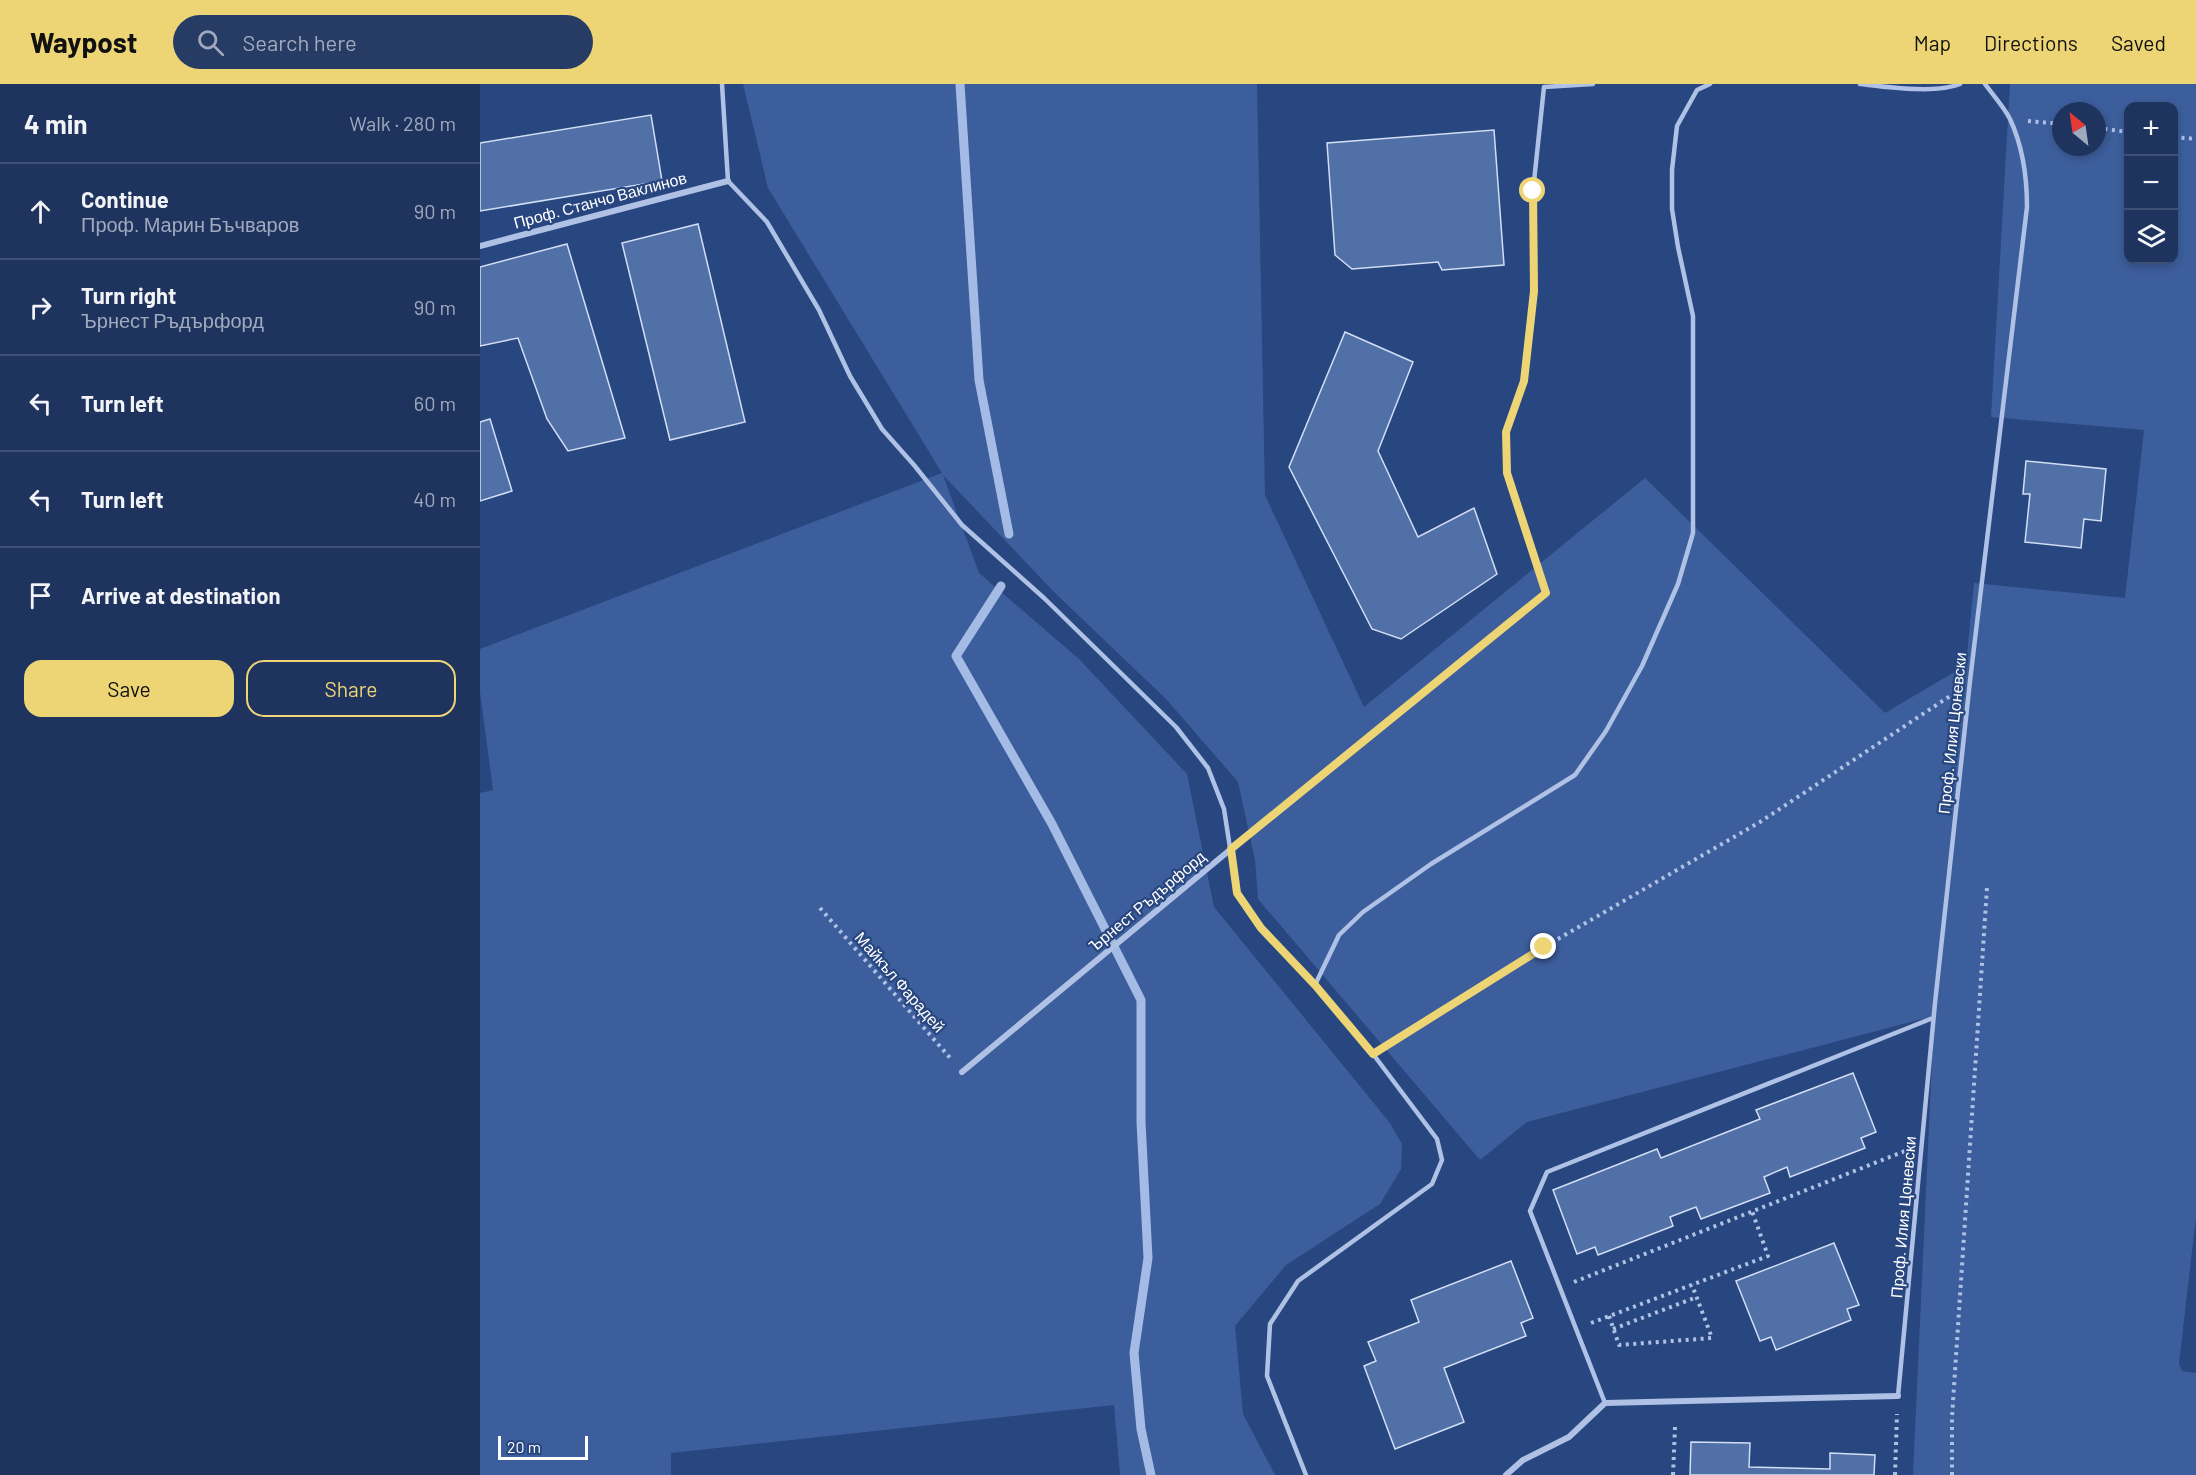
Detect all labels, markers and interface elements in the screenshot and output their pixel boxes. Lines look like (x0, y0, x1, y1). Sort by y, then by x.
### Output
search box (173, 15, 593, 69)
text: Waypost (30, 25, 137, 59)
icon: search (194, 26, 227, 59)
text: Search here (242, 29, 357, 55)
text: Map (1914, 30, 1951, 55)
text: Directions (1984, 30, 2078, 55)
text: Saved (2111, 30, 2166, 55)
north arrow (2052, 102, 2106, 156)
map controls (2124, 102, 2178, 264)
button: + (2124, 102, 2178, 156)
text: 4 min (24, 108, 88, 139)
text: Walk · 280 m (349, 111, 456, 135)
button: − (2124, 156, 2178, 210)
street label: Проф. Станчо Ваклинов (511, 167, 688, 232)
route start (1519, 177, 1545, 203)
text: Continue (81, 186, 169, 212)
icon: ahead (24, 195, 57, 228)
text: 90 m (414, 199, 456, 223)
button: layers (2124, 210, 2178, 264)
text: Проф. Марин Бъчваров (81, 212, 299, 236)
text: Turn right (81, 282, 176, 308)
icon: right (24, 291, 57, 324)
text: 90 m (414, 295, 456, 319)
text: Ърнест Ръдърфорд (81, 308, 264, 332)
icon: left (24, 387, 57, 420)
text: Turn left (81, 390, 164, 416)
text: 60 m (414, 391, 456, 415)
icon: left (24, 483, 57, 516)
text: Turn left (81, 486, 164, 512)
text: 40 m (413, 487, 456, 511)
icon: arrive (24, 579, 57, 612)
text: Arrive at destination (81, 582, 280, 608)
street label: Проф. Илия Цоневски (1934, 651, 1969, 815)
button: Save (24, 660, 234, 717)
button: Share (246, 660, 456, 717)
street label: Ърнест Ръдърфорд (1085, 846, 1209, 955)
street label: Майкъл Фарадей (852, 928, 949, 1036)
route end (1530, 933, 1556, 959)
street label: Проф. Илия Цоневски (1886, 1135, 1919, 1299)
scale bar (498, 1433, 588, 1460)
text: 20 m (507, 1437, 541, 1456)

